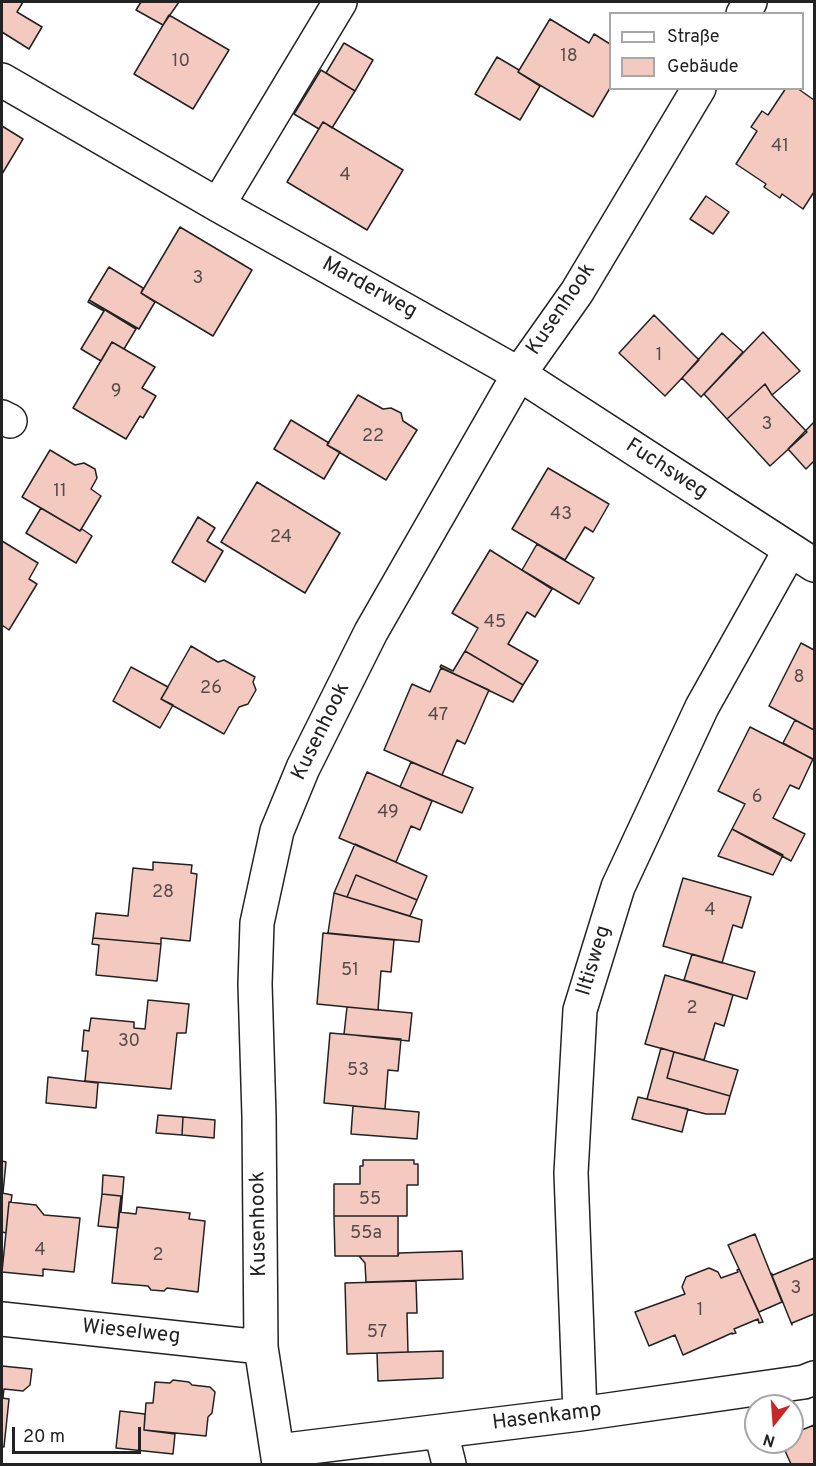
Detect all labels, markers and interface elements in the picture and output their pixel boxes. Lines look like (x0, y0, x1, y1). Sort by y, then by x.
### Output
legend (609, 12, 804, 90)
text: Straße (667, 26, 719, 49)
house number: 18 (560, 46, 578, 68)
house number: 10 (172, 51, 190, 73)
text: Gebäude (667, 56, 739, 79)
house number: 41 (771, 136, 789, 158)
house number: 4 (339, 165, 351, 187)
street label: Marderweg (317, 253, 421, 325)
street label: Kusenhook (522, 259, 602, 361)
house number: 3 (193, 268, 203, 290)
house number: 1 (656, 345, 662, 367)
house number: 9 (111, 381, 121, 403)
house number: 3 (762, 414, 772, 436)
house number: 22 (362, 426, 384, 448)
street label: Fuchsweg (620, 434, 712, 506)
house number: 11 (53, 481, 67, 503)
house number: 43 (550, 504, 572, 526)
house number: 24 (270, 527, 292, 549)
house number: 45 (484, 612, 506, 634)
house number: 8 (794, 667, 804, 689)
house number: 26 (200, 678, 222, 700)
street label: Kusenhook (288, 679, 356, 785)
house number: 47 (428, 705, 448, 727)
house number: 6 (752, 787, 762, 809)
house number: 49 (377, 802, 399, 824)
house number: 28 (152, 882, 174, 904)
house number: 4 (704, 900, 716, 922)
street label: Iltisweg (572, 923, 618, 999)
house number: 51 (341, 960, 359, 982)
house number: 2 (686, 998, 698, 1020)
house number: 30 (118, 1031, 140, 1053)
house number: 53 (347, 1060, 369, 1082)
street label: Kusenhook (246, 1171, 274, 1277)
house number: 55 (359, 1189, 381, 1211)
house number: 55a (350, 1223, 382, 1245)
house number: 4 (34, 1240, 46, 1262)
house number: 2 (152, 1245, 164, 1267)
house number: 3 (791, 1278, 801, 1300)
house number: 1 (697, 1300, 703, 1322)
street label: Wieselweg (81, 1315, 181, 1351)
house number: 57 (367, 1322, 387, 1344)
north arrow (744, 1394, 804, 1454)
street label: Hasenkamp (491, 1399, 603, 1437)
scale bar (15, 1415, 144, 1453)
text: 20 m (23, 1426, 65, 1449)
text: N (761, 1428, 778, 1451)

